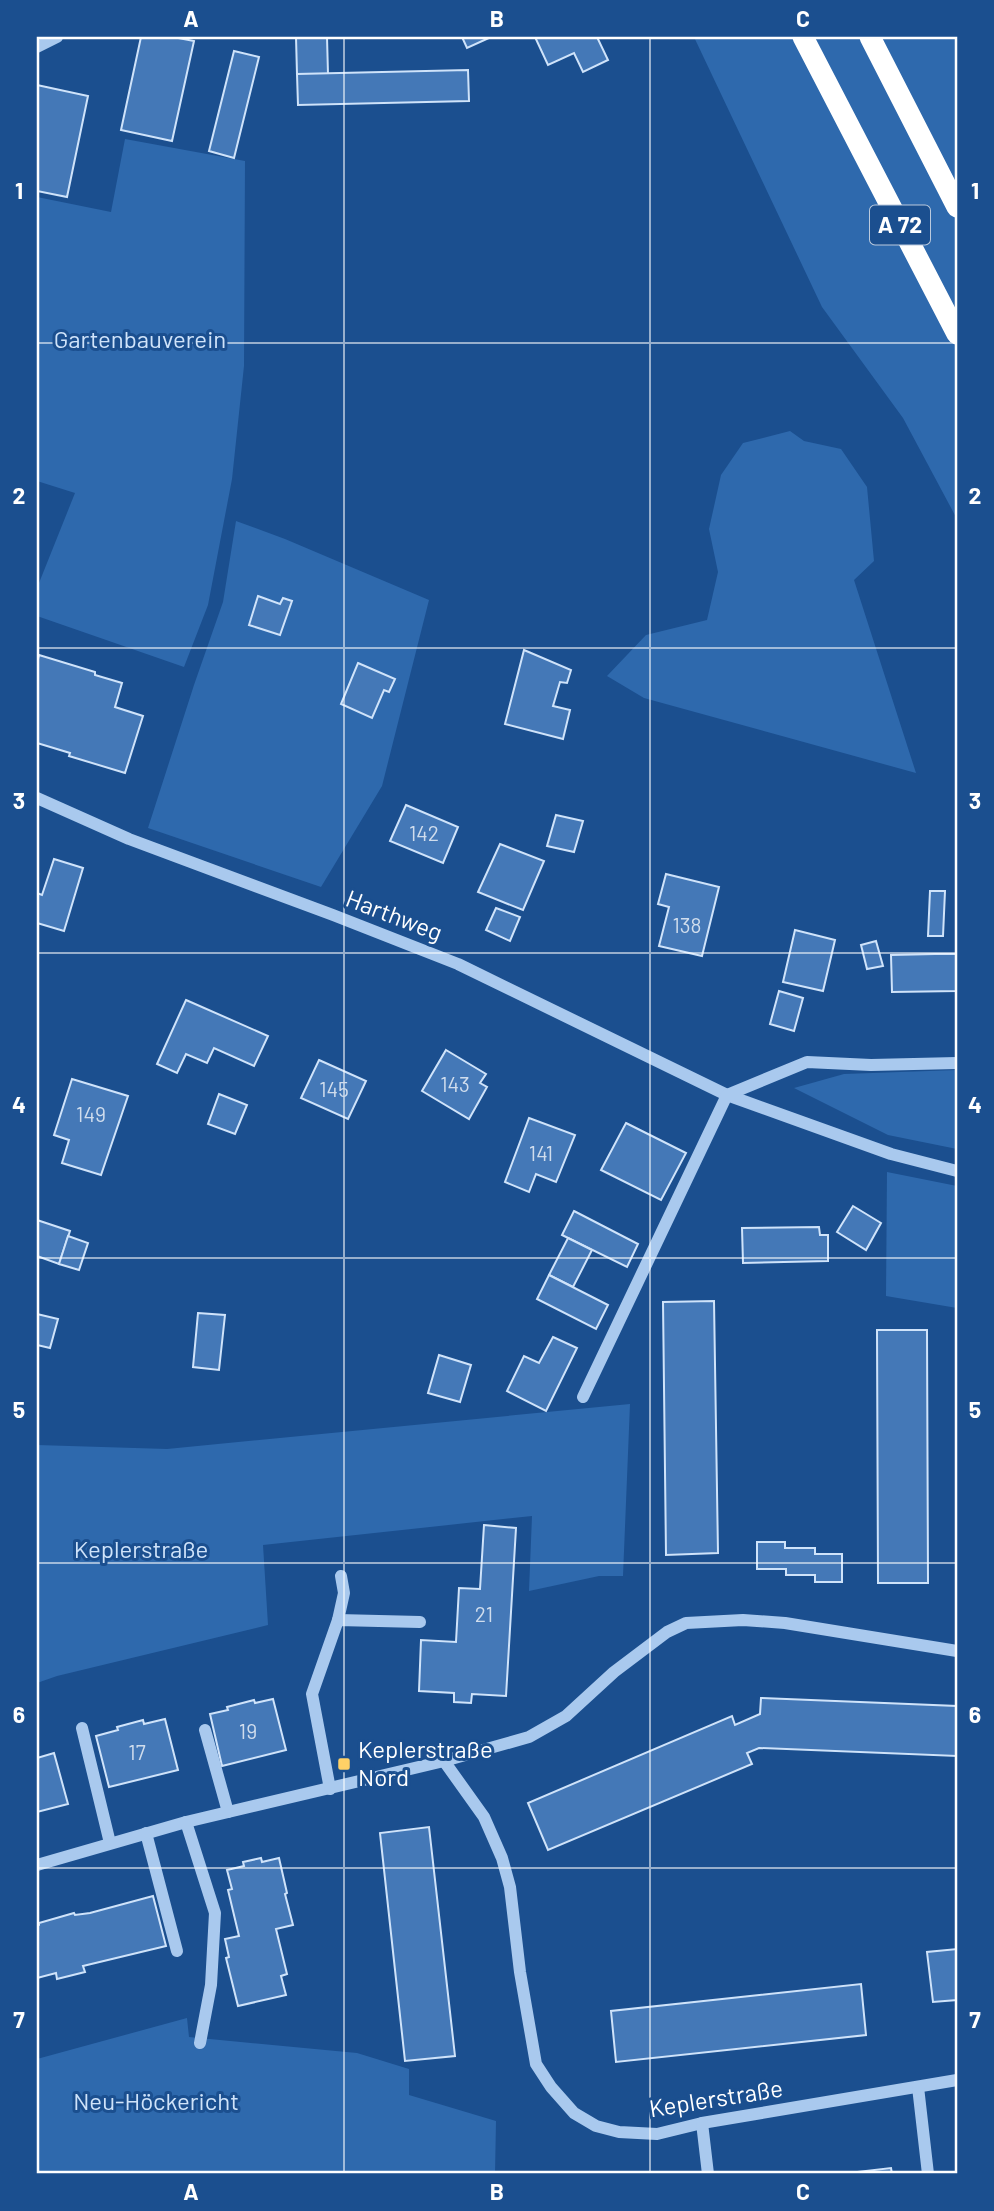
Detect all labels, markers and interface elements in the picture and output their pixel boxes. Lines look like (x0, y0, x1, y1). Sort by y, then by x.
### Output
text: A (183, 4, 199, 32)
text: B (490, 4, 504, 32)
text: C (796, 4, 810, 32)
text: 1 (15, 176, 23, 204)
text: 1 (971, 176, 979, 204)
road number: A 72 (870, 206, 930, 244)
park label: Gartenbauverein (54, 324, 226, 353)
text: 2 (13, 481, 25, 509)
text: 2 (969, 481, 981, 509)
text: 3 (13, 786, 25, 814)
text: 3 (969, 786, 981, 814)
house number: 142 (409, 820, 439, 845)
street label: Harthweg (342, 883, 447, 946)
house number: 138 (672, 912, 702, 937)
house number: 143 (440, 1071, 470, 1096)
house number: 145 (319, 1076, 349, 1101)
text: 4 (12, 1090, 26, 1118)
text: 4 (968, 1090, 982, 1118)
house number: 149 (76, 1101, 106, 1126)
house number: 141 (529, 1140, 553, 1165)
text: 5 (13, 1395, 25, 1423)
text: 5 (969, 1395, 981, 1423)
park label: Keplerstraße (74, 1534, 208, 1563)
house number: 21 (475, 1601, 493, 1626)
text: 6 (13, 1700, 25, 1728)
text: 6 (969, 1700, 981, 1728)
house number: 19 (239, 1718, 257, 1743)
place label: Keplerstraße Nord (358, 1734, 493, 1791)
house number: 17 (128, 1739, 146, 1764)
marker: Keplerstraße Nord (336, 1756, 352, 1772)
text: 7 (13, 2005, 25, 2033)
text: 7 (969, 2005, 981, 2033)
street label: Keplerstraße (647, 2073, 785, 2122)
park label: Neu-Höckericht (73, 2086, 239, 2115)
text: A (183, 2177, 199, 2205)
text: B (490, 2177, 504, 2205)
text: C (796, 2177, 810, 2205)

